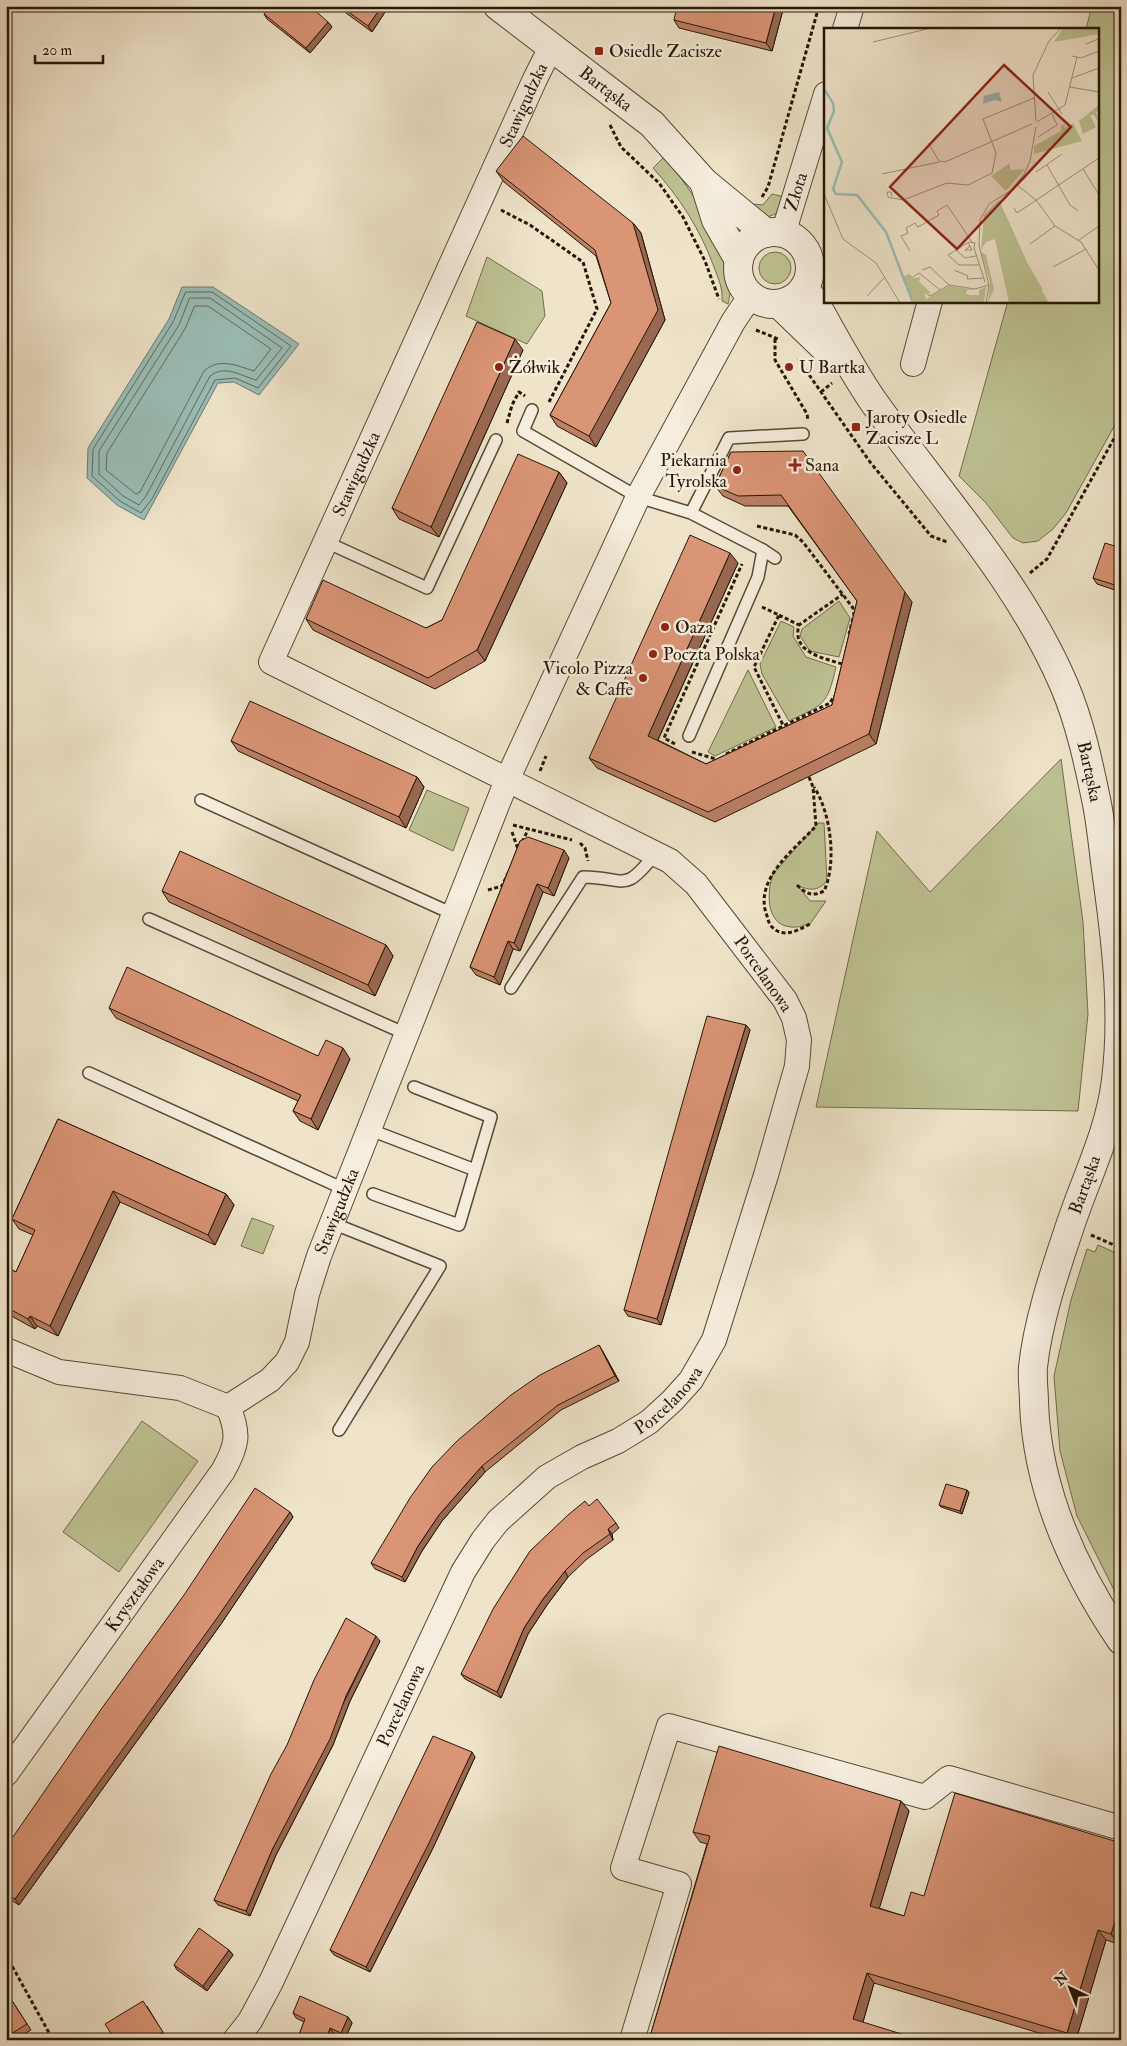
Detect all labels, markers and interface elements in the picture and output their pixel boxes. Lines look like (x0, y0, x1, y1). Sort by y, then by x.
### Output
inset map (824, 28, 1100, 302)
scale bar (35, 32, 102, 64)
place label: Osiedle Zacisze (609, 40, 723, 63)
text: 20 m (42, 41, 72, 60)
marker: Osiedle Zacisze (593, 45, 605, 57)
street label: Stawigudzka (494, 58, 553, 151)
street label: Bartąska (575, 61, 638, 117)
street label: Złota (779, 169, 813, 214)
place label: Żółwik (509, 355, 560, 379)
place label: U Bartka (799, 356, 866, 379)
marker: Żółwik (493, 361, 505, 373)
marker: U Bartka (783, 361, 795, 373)
place label: Jaroty Osiedle Zacisze L (865, 406, 968, 450)
marker: Jaroty Osiedle Zacisze L (850, 421, 862, 433)
street label: Stawigudzka (327, 427, 386, 520)
place label: Piekarnia Tyrolska (660, 449, 728, 493)
place label: Sana (805, 454, 840, 477)
marker: Sana (789, 459, 801, 471)
marker: Piekarnia Tyrolska (731, 464, 743, 476)
place label: Oaza (675, 616, 714, 639)
marker: Oaza (659, 621, 671, 633)
place label: Poczta Polska (663, 643, 761, 666)
marker: Poczta Polska (647, 648, 659, 660)
place label: Vicolo Pizza & Caffe (543, 657, 634, 701)
marker: Vicolo Pizza & Caffe (637, 672, 649, 684)
street label: Bartąska (1072, 739, 1108, 804)
street label: Porcelanowa (728, 931, 798, 1017)
street label: Bartąska (1064, 1152, 1106, 1218)
street label: Stawigudzka (309, 1164, 364, 1258)
street label: Porcelanowa (630, 1362, 708, 1440)
street label: Kryształowa (100, 1552, 170, 1636)
street label: Porcelanowa (371, 1660, 430, 1750)
north arrow (1044, 1964, 1094, 2014)
text: N (1050, 1968, 1072, 1990)

